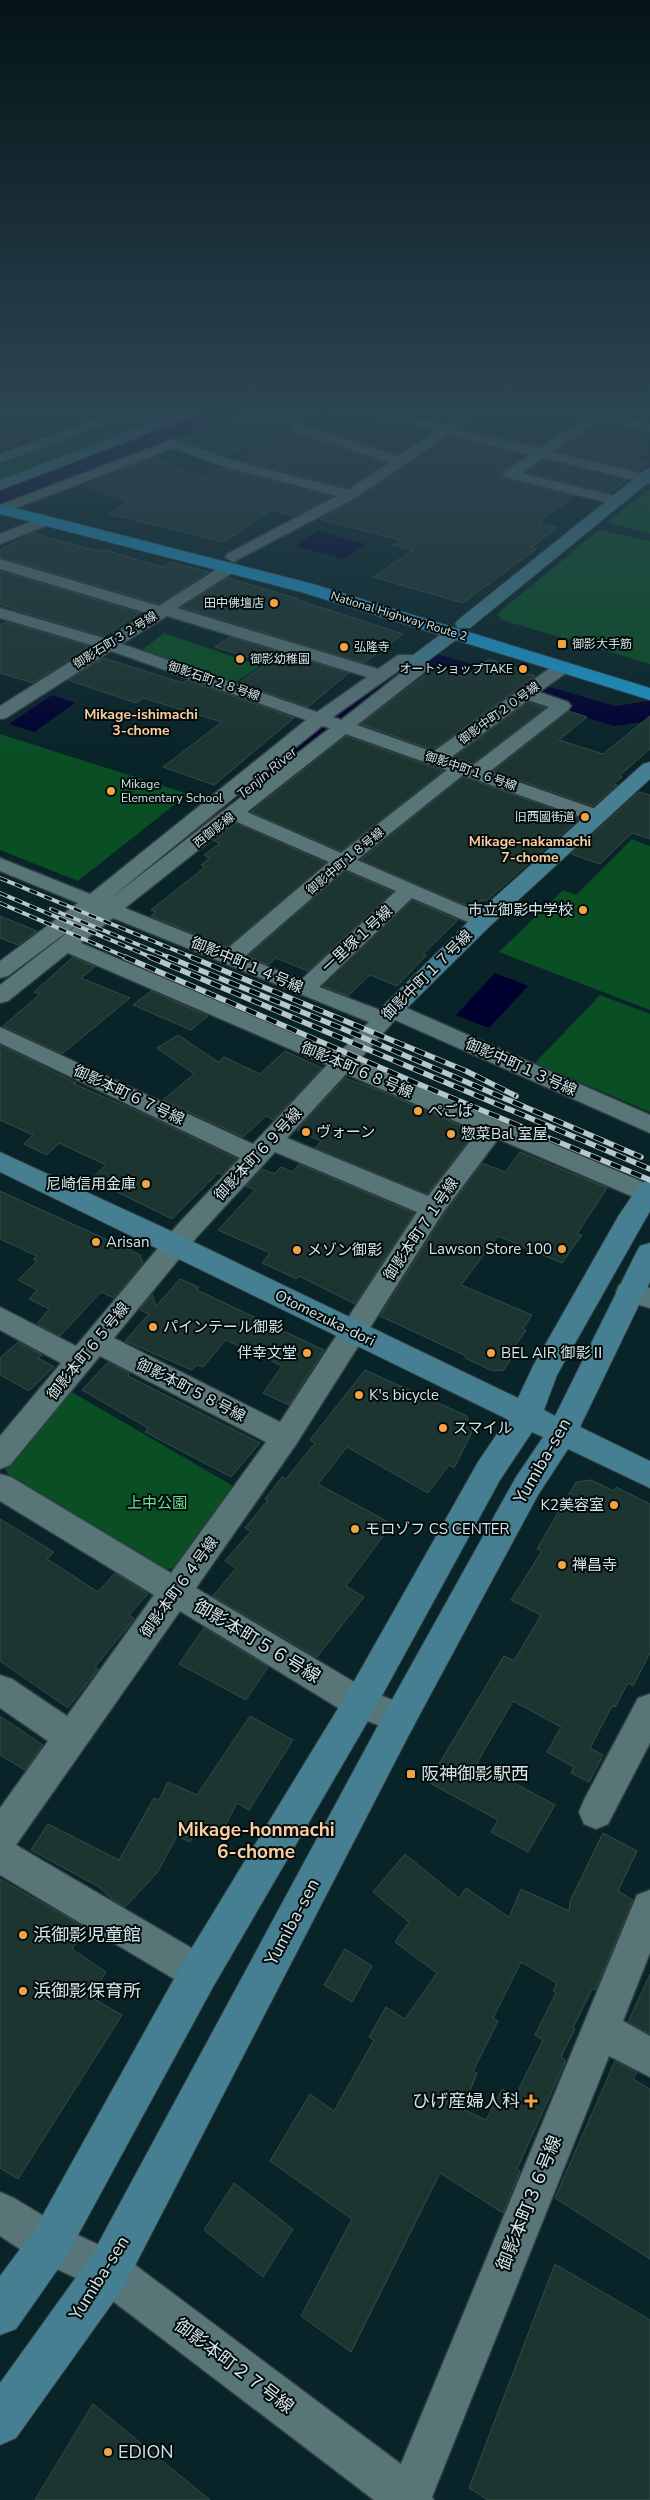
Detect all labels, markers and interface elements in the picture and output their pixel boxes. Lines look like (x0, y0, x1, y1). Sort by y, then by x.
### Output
street label: National Highway Route 2 (329, 588, 469, 644)
place label: 田中佛壇店 (204, 595, 264, 611)
marker: 田中佛壇店 (268, 597, 280, 609)
street label: 御影石町３２号線 (70, 608, 160, 672)
place label: 御影大手筋 (572, 636, 632, 652)
marker: 御影大手筋 (556, 638, 568, 650)
place label: 弘隆寺 (354, 639, 390, 655)
marker: 弘隆寺 (338, 641, 350, 653)
place label: 御影幼稚園 (250, 651, 310, 667)
marker: 御影幼稚園 (234, 653, 246, 665)
street label: 御影石町２８号線 (166, 658, 262, 704)
place label: オートショップTAKE (399, 661, 513, 677)
marker: オートショップTAKE (517, 663, 529, 675)
street label: 御影中町２０号線 (455, 678, 543, 748)
district label: Mikage-ishimachi 3-chome (84, 705, 198, 740)
water label: Tenjin River (233, 742, 302, 804)
street label: 御影中町１６号線 (423, 748, 519, 794)
place label: Mikage Elementary School (121, 776, 223, 806)
marker: Mikage Elementary School (105, 785, 117, 797)
street label: 西御影線 (190, 809, 238, 851)
place label: 旧西國街道 (515, 809, 575, 825)
marker: 旧西國街道 (579, 811, 591, 823)
street label: 御影中町１８号線 (303, 824, 387, 898)
district label: Mikage-nakamachi 7-chome (469, 832, 591, 867)
place label: 市立御影中学校 (468, 900, 573, 920)
street label: 一里塚１号線 (317, 901, 397, 977)
marker: 市立御影中学校 (577, 904, 589, 916)
street label: 御影中町１７号線 (377, 925, 477, 1025)
street label: 御影中町１４号線 (188, 932, 306, 998)
street label: 御影中町１３号線 (462, 1033, 580, 1101)
street label: 御影本町６８号線 (298, 1037, 416, 1103)
street label: 御影本町６７号線 (70, 1061, 188, 1129)
place label: ぺごぱ (428, 1101, 473, 1121)
street label: 御影本町６９号線 (210, 1103, 306, 1205)
marker: ぺごぱ (412, 1105, 424, 1117)
place label: ヴォーン (316, 1122, 375, 1142)
place label: 惣菜Bal 室屋 (461, 1124, 547, 1144)
marker: ヴォーン (300, 1126, 312, 1138)
marker: 惣菜Bal 室屋 (445, 1128, 457, 1140)
place label: 尼崎信用金庫 (46, 1174, 136, 1194)
street label: 御影本町７１号線 (379, 1174, 463, 1284)
marker: 尼崎信用金庫 (140, 1178, 152, 1190)
place label: Arisan (106, 1232, 149, 1252)
marker: Arisan (90, 1236, 102, 1248)
place label: Lawson Store 100 (429, 1239, 552, 1259)
place label: メゾン御影 (307, 1240, 382, 1260)
marker: Lawson Store 100 (556, 1243, 568, 1255)
marker: メゾン御影 (291, 1244, 303, 1256)
street label: Otomezuka-dori (272, 1285, 378, 1351)
street label: 御影本町６５号線 (42, 1298, 134, 1404)
place label: パインテール御影 (163, 1317, 283, 1337)
marker: パインテール御影 (147, 1321, 159, 1333)
place label: 伴幸文堂 (237, 1343, 297, 1363)
place label: BEL AIR 御影Ⅱ (501, 1343, 606, 1363)
marker: 伴幸文堂 (301, 1347, 313, 1359)
marker: BEL AIR 御影Ⅱ (485, 1347, 497, 1359)
street label: 御影本町５８号線 (133, 1354, 249, 1426)
place label: K's bicycle (369, 1385, 439, 1405)
marker: K's bicycle (353, 1389, 365, 1401)
street label: Yumiba-sen (507, 1414, 576, 1509)
place label: スマイル (453, 1418, 513, 1438)
marker: スマイル (437, 1422, 449, 1434)
park label: 上中公園 (127, 1493, 187, 1513)
place label: K2美容室 (541, 1495, 604, 1515)
marker: K2美容室 (608, 1499, 620, 1511)
place label: モロゾフ CS CENTER (365, 1519, 510, 1539)
marker: モロゾフ CS CENTER (349, 1523, 361, 1535)
street label: 御影本町６４号線 (136, 1533, 222, 1641)
place label: 禅昌寺 (572, 1555, 617, 1575)
marker: 禅昌寺 (556, 1559, 568, 1571)
street label: 御影本町５６号線 (189, 1594, 325, 1688)
place label: 阪神御影駅西 (421, 1762, 529, 1786)
marker: 阪神御影駅西 (405, 1768, 417, 1780)
district label: Mikage-honmachi 6-chome (177, 1817, 335, 1865)
street label: Yumiba-sen (259, 1874, 325, 1971)
place label: 浜御影児童館 (33, 1923, 141, 1947)
marker: 浜御影児童館 (17, 1929, 29, 1941)
place label: 浜御影保育所 (33, 1979, 141, 2003)
marker: 浜御影保育所 (17, 1985, 29, 1997)
place label: ひげ産婦人科 (412, 2089, 520, 2113)
marker: ひげ産婦人科 (524, 2094, 538, 2108)
street label: 御影本町３６号線 (491, 2132, 567, 2274)
street label: Yumiba-sen (63, 2231, 134, 2326)
street label: 御影本町２７号線 (169, 2313, 299, 2419)
place label: EDION (118, 2440, 174, 2464)
marker: EDION (102, 2446, 114, 2458)

